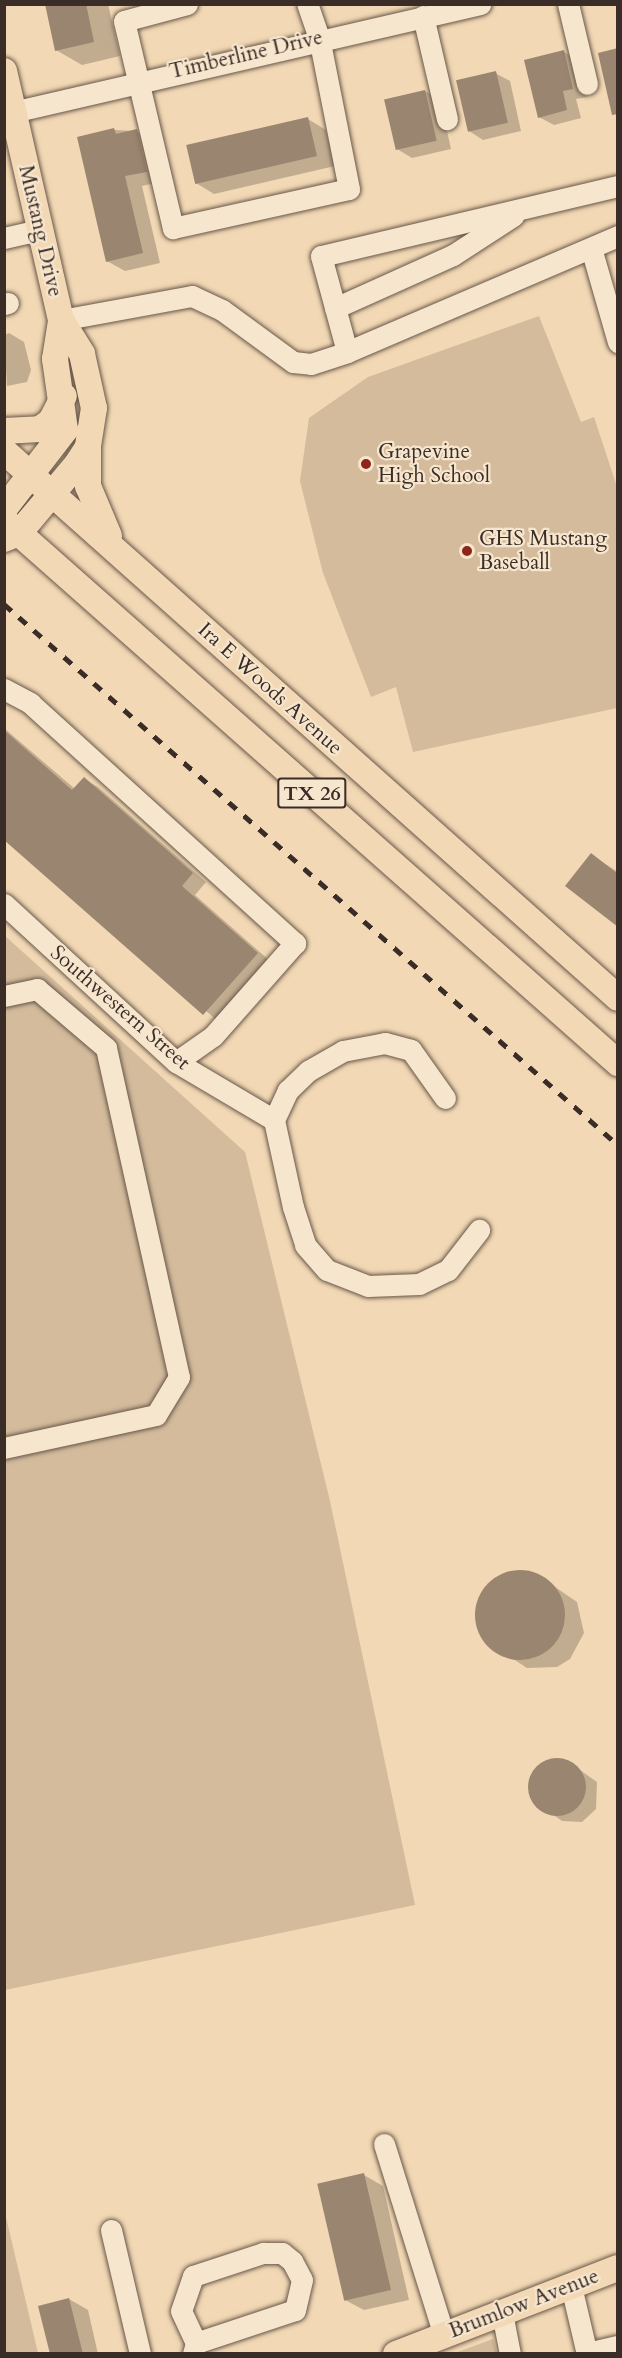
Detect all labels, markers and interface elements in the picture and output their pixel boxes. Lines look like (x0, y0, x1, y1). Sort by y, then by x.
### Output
street label: Timberline Drive (167, 25, 325, 85)
street label: Mustang Drive (13, 163, 67, 299)
place label: Grapevine High School (378, 439, 490, 489)
marker: Grapevine High School (359, 457, 373, 471)
place label: GHS Mustang Baseball (479, 526, 607, 576)
marker: GHS Mustang Baseball (460, 544, 474, 558)
street label: Ira E Woods Avenue (192, 617, 348, 761)
road number: TX 26 (276, 776, 348, 810)
street label: Southwestern Street (45, 940, 195, 1076)
street label: Brumlow Avenue (446, 2264, 602, 2344)

